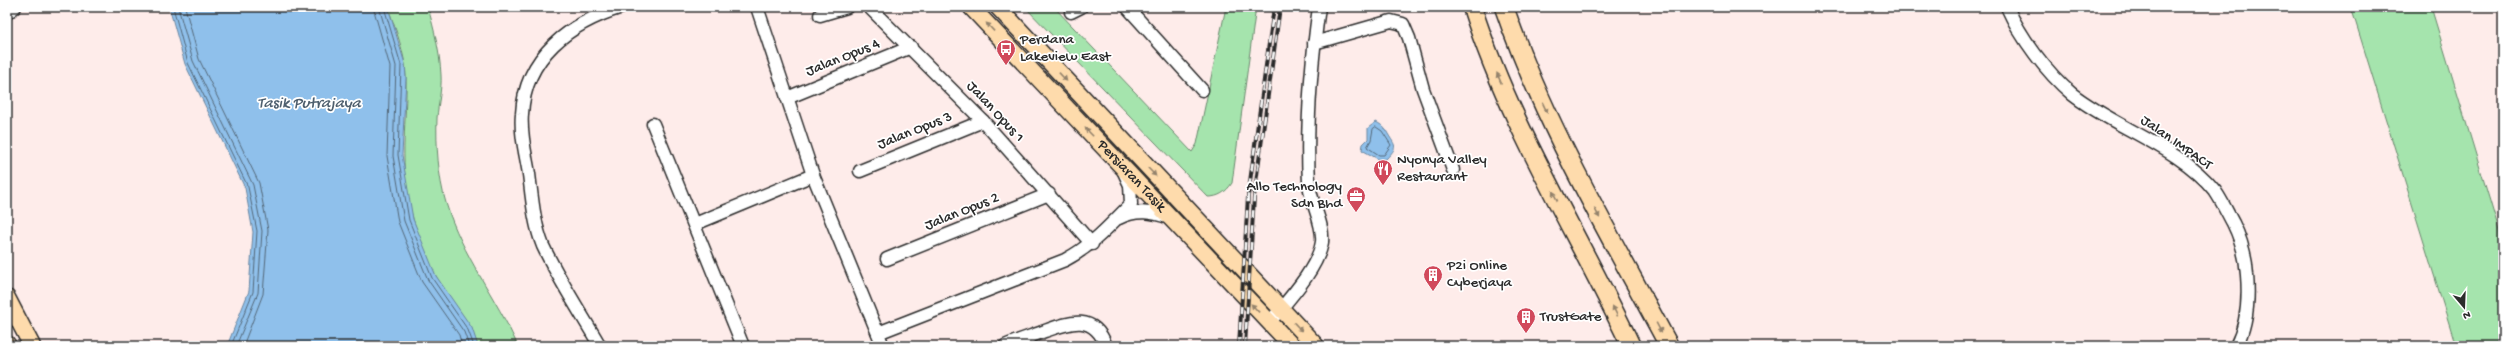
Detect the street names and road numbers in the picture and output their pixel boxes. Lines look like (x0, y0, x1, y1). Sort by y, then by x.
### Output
street label: Jalan Opus 4 (803, 35, 883, 81)
street label: Jalan Opus 1 (962, 78, 1028, 146)
street label: Jalan Opus 3 (875, 108, 955, 154)
street label: Jalan IMPACT (2137, 112, 2216, 175)
street label: Persiaran Tasik (1092, 136, 1170, 217)
street label: Jalan Opus 2 (922, 189, 1002, 235)

